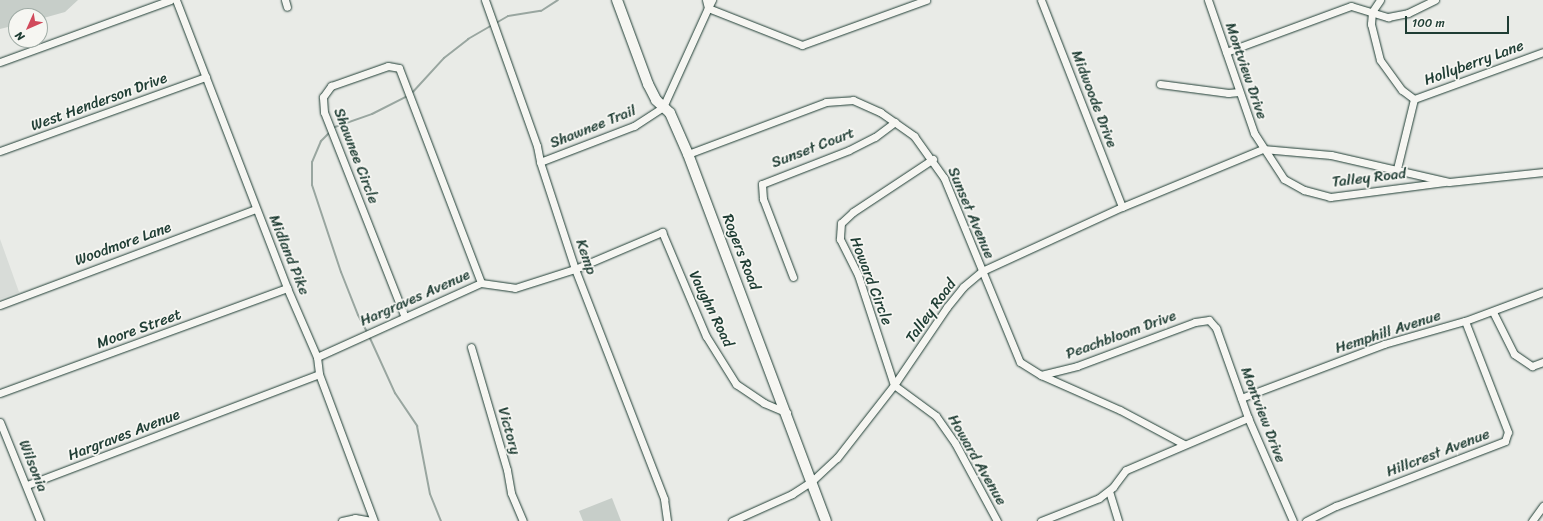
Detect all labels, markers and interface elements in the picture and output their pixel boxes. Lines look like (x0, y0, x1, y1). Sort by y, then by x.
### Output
north arrow (8, 8, 48, 48)
scale bar (1407, 8, 1511, 34)
text: 100 m (1412, 12, 1445, 34)
street label: Montview Drive (1221, 20, 1271, 122)
text: N (10, 27, 29, 46)
street label: Hollyberry Lane (1422, 37, 1526, 89)
street label: Midwoode Drive (1067, 48, 1121, 150)
street label: West Henderson Drive (28, 69, 170, 135)
street label: Shawnee Trail (547, 102, 639, 152)
street label: Shawnee Circle (329, 105, 383, 207)
street label: Sunset Court (769, 124, 857, 172)
street label: Sunset Avenue (944, 164, 998, 262)
street label: Talley Road (1331, 165, 1407, 191)
street label: Rogers Road (718, 211, 764, 293)
street label: Midland Pike (265, 212, 313, 298)
street label: Woodmore Lane (72, 218, 174, 270)
street label: Howard Circle (846, 234, 896, 328)
street label: Kemp (572, 237, 600, 277)
street label: Hargraves Avenue (357, 266, 473, 330)
street label: Vaughn Road (685, 268, 737, 350)
street label: Talley Road (902, 276, 960, 346)
street label: Moore Street (94, 305, 184, 353)
street label: Hemphill Avenue (1333, 306, 1443, 358)
street label: Peachbloom Drive (1063, 307, 1179, 363)
street label: Montview Drive (1236, 365, 1290, 465)
street label: Hargraves Avenue (65, 405, 183, 465)
street label: Victory (494, 405, 524, 457)
street label: Howard Avenue (944, 411, 1010, 509)
street label: Hillcrest Avenue (1384, 425, 1492, 481)
street label: Wilsonia (14, 437, 52, 495)

